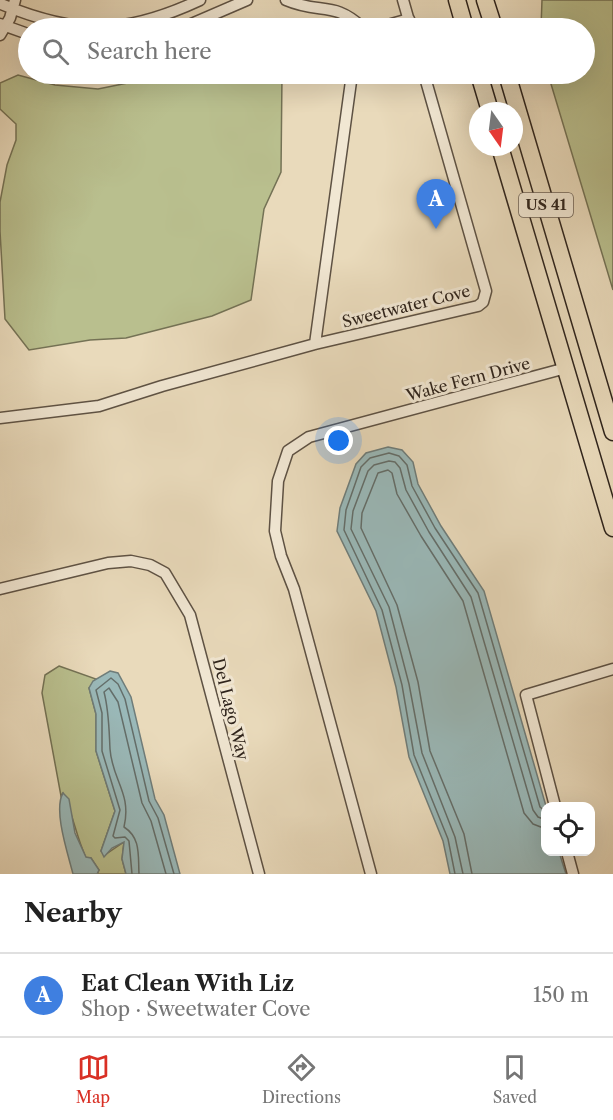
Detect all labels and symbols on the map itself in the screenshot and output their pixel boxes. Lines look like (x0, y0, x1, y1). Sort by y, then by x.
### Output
north arrow (469, 102, 523, 156)
pin: A (416, 180, 456, 229)
road number: US 41 (519, 193, 573, 217)
street label: Sweetwater Cove (340, 280, 472, 332)
street label: Wake Fern Drive (403, 353, 532, 405)
your location (324, 426, 353, 455)
street label: Del Lago Way (209, 656, 254, 763)

